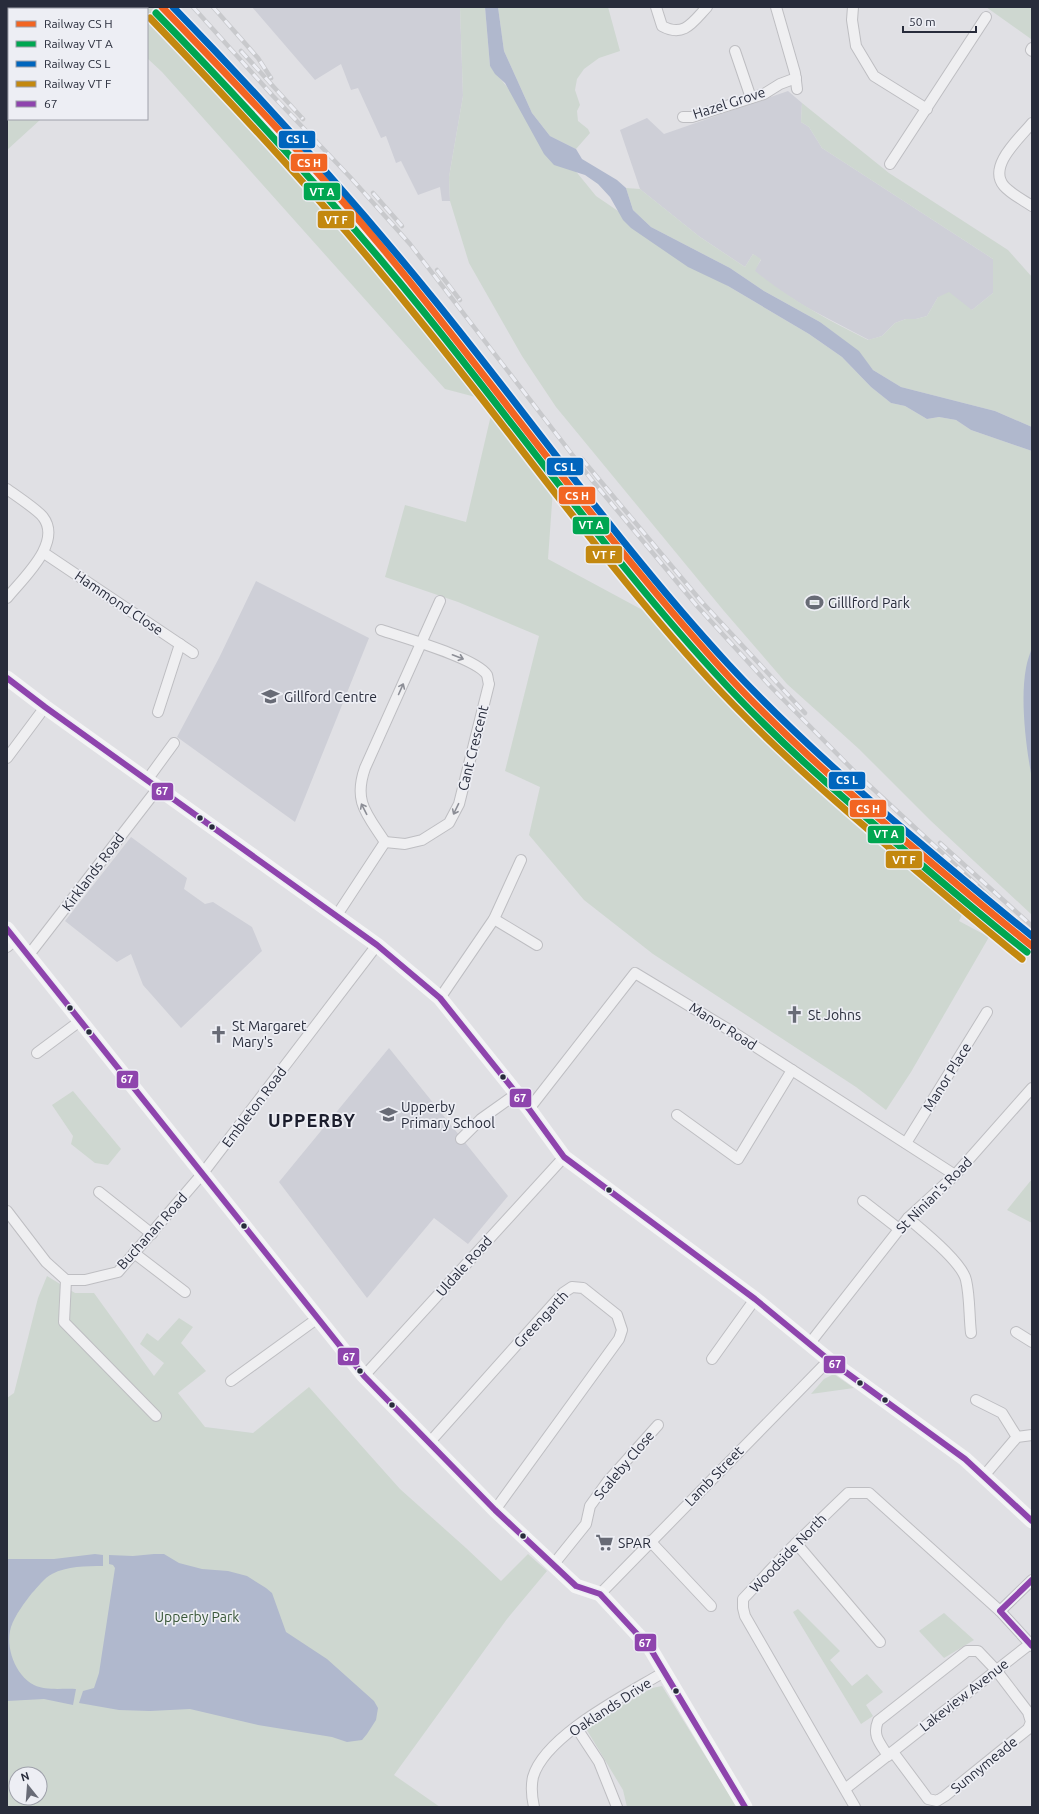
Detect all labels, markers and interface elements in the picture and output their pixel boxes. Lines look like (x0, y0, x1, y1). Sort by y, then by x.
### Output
legend (8, 8, 148, 120)
scale bar (903, 8, 976, 34)
text: 50 m (909, 15, 936, 28)
text: Railway CS H (44, 17, 113, 30)
text: Railway VT A (44, 37, 113, 50)
text: Railway CS L (44, 57, 110, 70)
text: Railway VT F (44, 77, 111, 90)
street label: Hazel Grove (691, 84, 767, 122)
text: 67 (44, 97, 58, 110)
line badge: CS L (278, 130, 316, 149)
text: CS L (286, 133, 308, 145)
line badge: CS H (290, 153, 328, 172)
text: CS H (297, 157, 321, 169)
line badge: VT A (303, 182, 341, 201)
text: VT A (310, 186, 335, 198)
line badge: VT F (317, 210, 355, 229)
text: VT F (324, 214, 348, 226)
line badge: CS L (546, 457, 584, 476)
text: CS L (554, 461, 576, 473)
line badge: CS H (558, 486, 596, 505)
text: CS H (565, 490, 589, 502)
line badge: VT A (572, 516, 610, 535)
text: VT A (579, 519, 604, 531)
line badge: VT F (585, 545, 623, 564)
text: VT F (592, 549, 616, 561)
street label: Hammond Close (72, 568, 166, 638)
sports icon: Gilllford Park (805, 593, 825, 613)
place label: Gilllford Park (828, 595, 910, 611)
one-way arrow (452, 654, 464, 662)
one-way arrow (398, 683, 405, 695)
school or university icon: Gillford Centre (261, 687, 281, 707)
place label: Gillford Centre (284, 689, 377, 705)
street label: Cant Crescent (455, 703, 492, 793)
line badge: CS L (828, 771, 866, 790)
text: CS L (836, 774, 858, 786)
line badge: 67 (151, 782, 174, 801)
text: 67 (156, 785, 168, 797)
line badge: CS H (849, 799, 887, 818)
one-way arrow (452, 802, 460, 814)
one-way arrow (360, 803, 368, 815)
text: CS H (856, 803, 880, 815)
unlabelled marker (195, 813, 205, 823)
unlabelled marker (207, 822, 217, 832)
line badge: VT A (867, 825, 905, 844)
text: VT A (874, 828, 899, 840)
street label: Kirklands Road (59, 830, 127, 914)
line badge: VT F (885, 850, 923, 869)
text: VT F (892, 854, 916, 866)
street label: Manor Road (686, 999, 760, 1053)
unlabelled marker (65, 1003, 75, 1013)
church icon: St Johns (785, 1005, 805, 1025)
place label: St Johns (808, 1007, 861, 1023)
place label: St Margaret Mary's (232, 1018, 307, 1050)
church icon: St Margaret Mary's (209, 1024, 229, 1044)
unlabelled marker (84, 1027, 94, 1037)
street label: Manor Place (920, 1040, 974, 1114)
street label: Embleton Road (219, 1064, 289, 1150)
line badge: 67 (116, 1070, 139, 1089)
unlabelled marker (498, 1072, 508, 1082)
text: 67 (121, 1073, 133, 1085)
line badge: 67 (509, 1088, 532, 1108)
text: 67 (514, 1092, 526, 1104)
place label: Upperby Primary School (401, 1099, 495, 1131)
school or university icon: Upperby Primary School (378, 1105, 398, 1125)
district label: UPPERBY (268, 1110, 356, 1130)
street label: St Ninian's Road (893, 1154, 975, 1236)
unlabelled marker (604, 1185, 614, 1195)
street label: Buchanan Road (114, 1190, 190, 1272)
unlabelled marker (239, 1221, 249, 1231)
street label: Uldale Road (433, 1233, 495, 1299)
street label: Greengarth (511, 1287, 571, 1351)
line badge: 67 (337, 1347, 360, 1366)
text: 67 (343, 1351, 355, 1363)
line badge: 67 (823, 1355, 846, 1374)
text: 67 (829, 1358, 841, 1370)
unlabelled marker (355, 1366, 365, 1376)
unlabelled marker (855, 1378, 865, 1388)
unlabelled marker (880, 1395, 890, 1405)
unlabelled marker (387, 1400, 397, 1410)
street label: Scaleby Close (591, 1427, 657, 1503)
street label: Lamb Street (682, 1442, 747, 1509)
street label: Woodside North (747, 1510, 829, 1596)
unlabelled marker (518, 1531, 528, 1541)
supermarket icon: SPAR (595, 1533, 615, 1553)
place label: SPAR (618, 1535, 651, 1551)
park label: Upperby Park (155, 1609, 239, 1625)
line badge: 67 (634, 1633, 657, 1652)
text: 67 (639, 1637, 651, 1649)
street label: Lakeview Avenue (916, 1655, 1012, 1735)
street label: Oaklands Drive (566, 1675, 654, 1739)
unlabelled marker (671, 1686, 681, 1696)
street label: Sunnymeade (948, 1733, 1020, 1797)
north arrow (8, 1766, 48, 1806)
text: N (19, 1769, 31, 1783)

